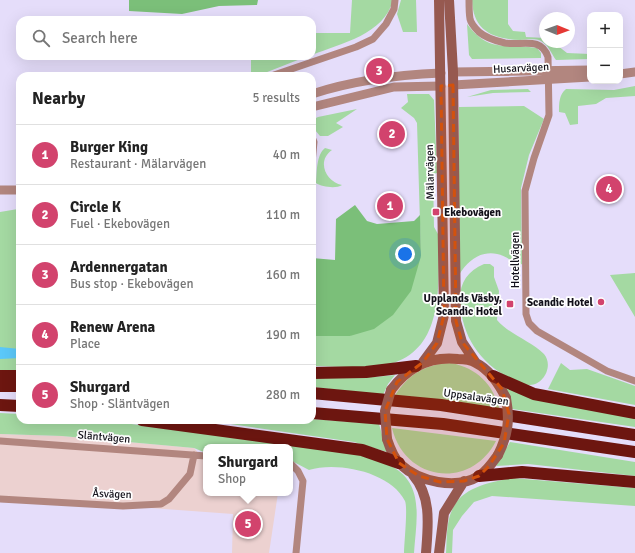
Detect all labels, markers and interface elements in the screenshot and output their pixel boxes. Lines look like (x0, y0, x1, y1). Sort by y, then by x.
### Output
north arrow (539, 12, 575, 48)
map controls (587, 12, 623, 84)
button: + (587, 12, 623, 48)
search box (16, 16, 316, 60)
icon: search (30, 27, 52, 49)
text: Search here (62, 29, 138, 47)
button: − (587, 48, 623, 84)
pin: 3 (366, 56, 392, 86)
street label: Husarvägen (493, 60, 549, 76)
text: Nearby (32, 88, 85, 109)
text: 5 results (252, 90, 300, 106)
pin: 2 (379, 119, 405, 149)
text: Burger King (70, 138, 148, 156)
street label: Mälarvägen (423, 144, 437, 200)
text: 1 (41, 147, 49, 163)
text: 40 m (273, 147, 300, 163)
text: Restaurant · Mälarvägen (70, 156, 206, 172)
pin: 4 (596, 174, 622, 204)
pin: 1 (377, 191, 403, 221)
text: Circle K (70, 198, 121, 216)
place label: Ekebovägen (444, 206, 501, 219)
text: 2 (41, 207, 49, 223)
text: 110 m (266, 207, 300, 223)
marker: Ekebovägen (431, 207, 441, 217)
text: Fuel · Ekebovägen (70, 216, 170, 232)
street label: Hotellvägen (509, 232, 522, 288)
your location (395, 244, 415, 264)
text: Ardennergatan (70, 258, 168, 276)
text: 3 (41, 267, 49, 283)
text: 160 m (266, 267, 300, 283)
text: Bus stop · Ekebovägen (70, 276, 194, 292)
place label: Upplands Väsby, Scandic Hotel (424, 292, 503, 318)
place label: Scandic Hotel (527, 296, 594, 309)
marker: Scandic Hotel (596, 297, 606, 307)
marker: Upplands Väsby, Scandic Hotel (505, 299, 515, 309)
text: Renew Arena (70, 318, 155, 336)
text: 4 (41, 327, 49, 343)
text: 190 m (266, 327, 300, 343)
text: Place (70, 336, 100, 352)
text: Shurgard (70, 378, 130, 396)
street label: Uppsalavägen (442, 386, 510, 408)
text: 5 (41, 387, 49, 403)
text: 280 m (266, 387, 300, 403)
text: Shop · Släntvägen (70, 396, 170, 412)
street label: Släntvägen (77, 428, 131, 446)
popup (203, 444, 293, 496)
text: Shurgard (218, 453, 278, 471)
text: Shop (218, 471, 246, 487)
street label: Åsvägen (92, 486, 132, 501)
pin: 5 (235, 509, 261, 539)

